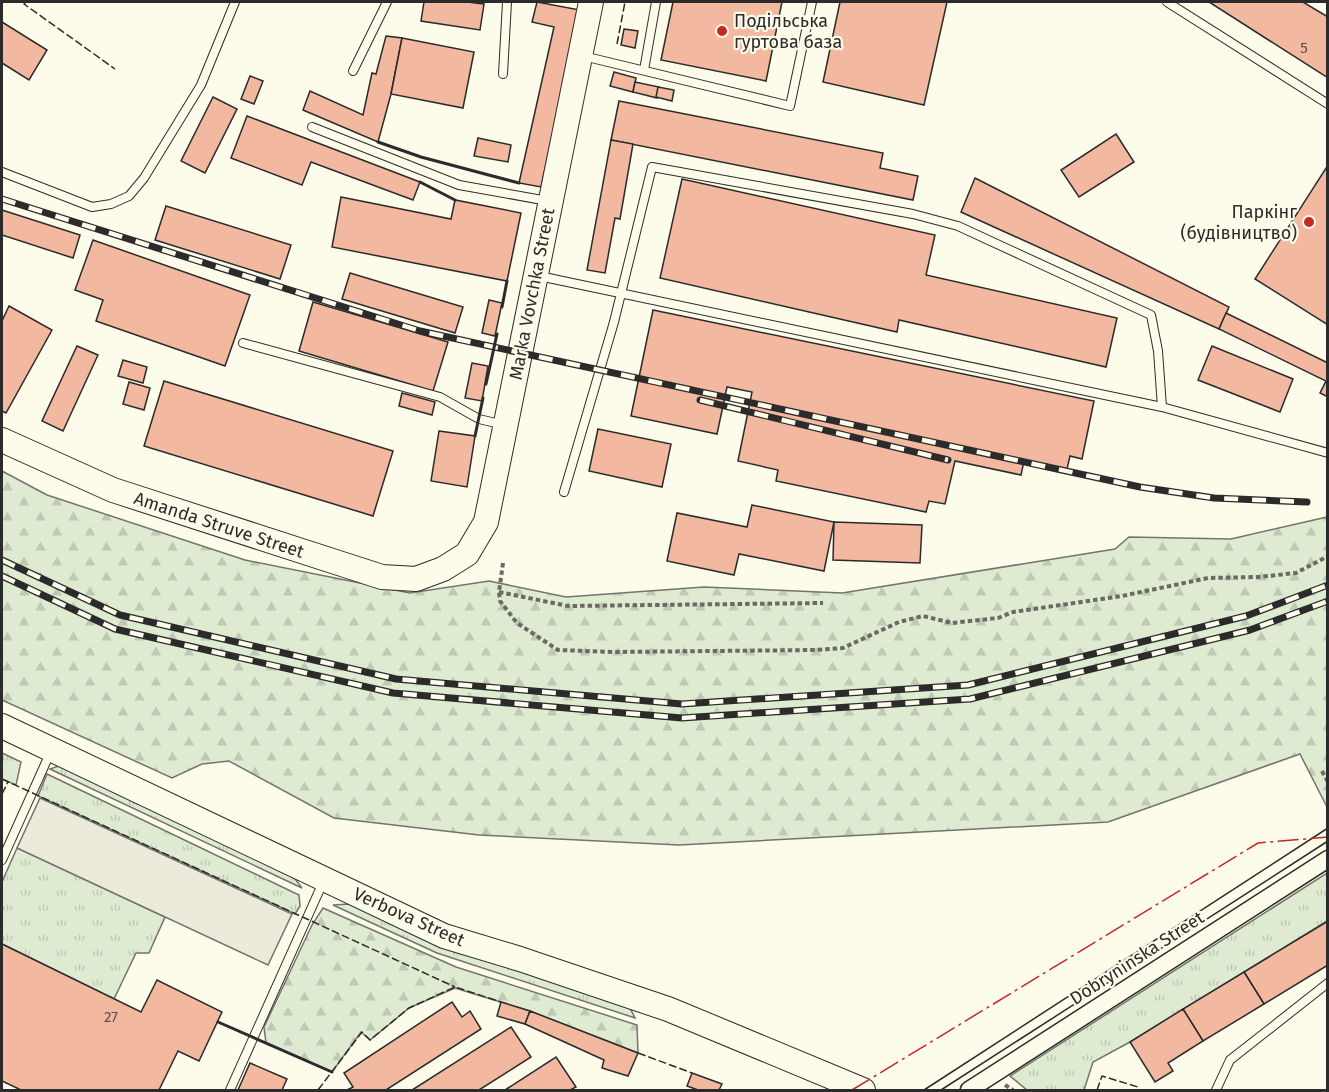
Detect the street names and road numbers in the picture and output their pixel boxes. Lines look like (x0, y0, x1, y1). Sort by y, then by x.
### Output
street label: Marka Vovchka Street (505, 206, 560, 382)
street label: Amanda Struve Street (131, 487, 307, 563)
street label: Verbova Street (350, 883, 468, 952)
street label: Dobryninska Street (1066, 906, 1209, 1010)

